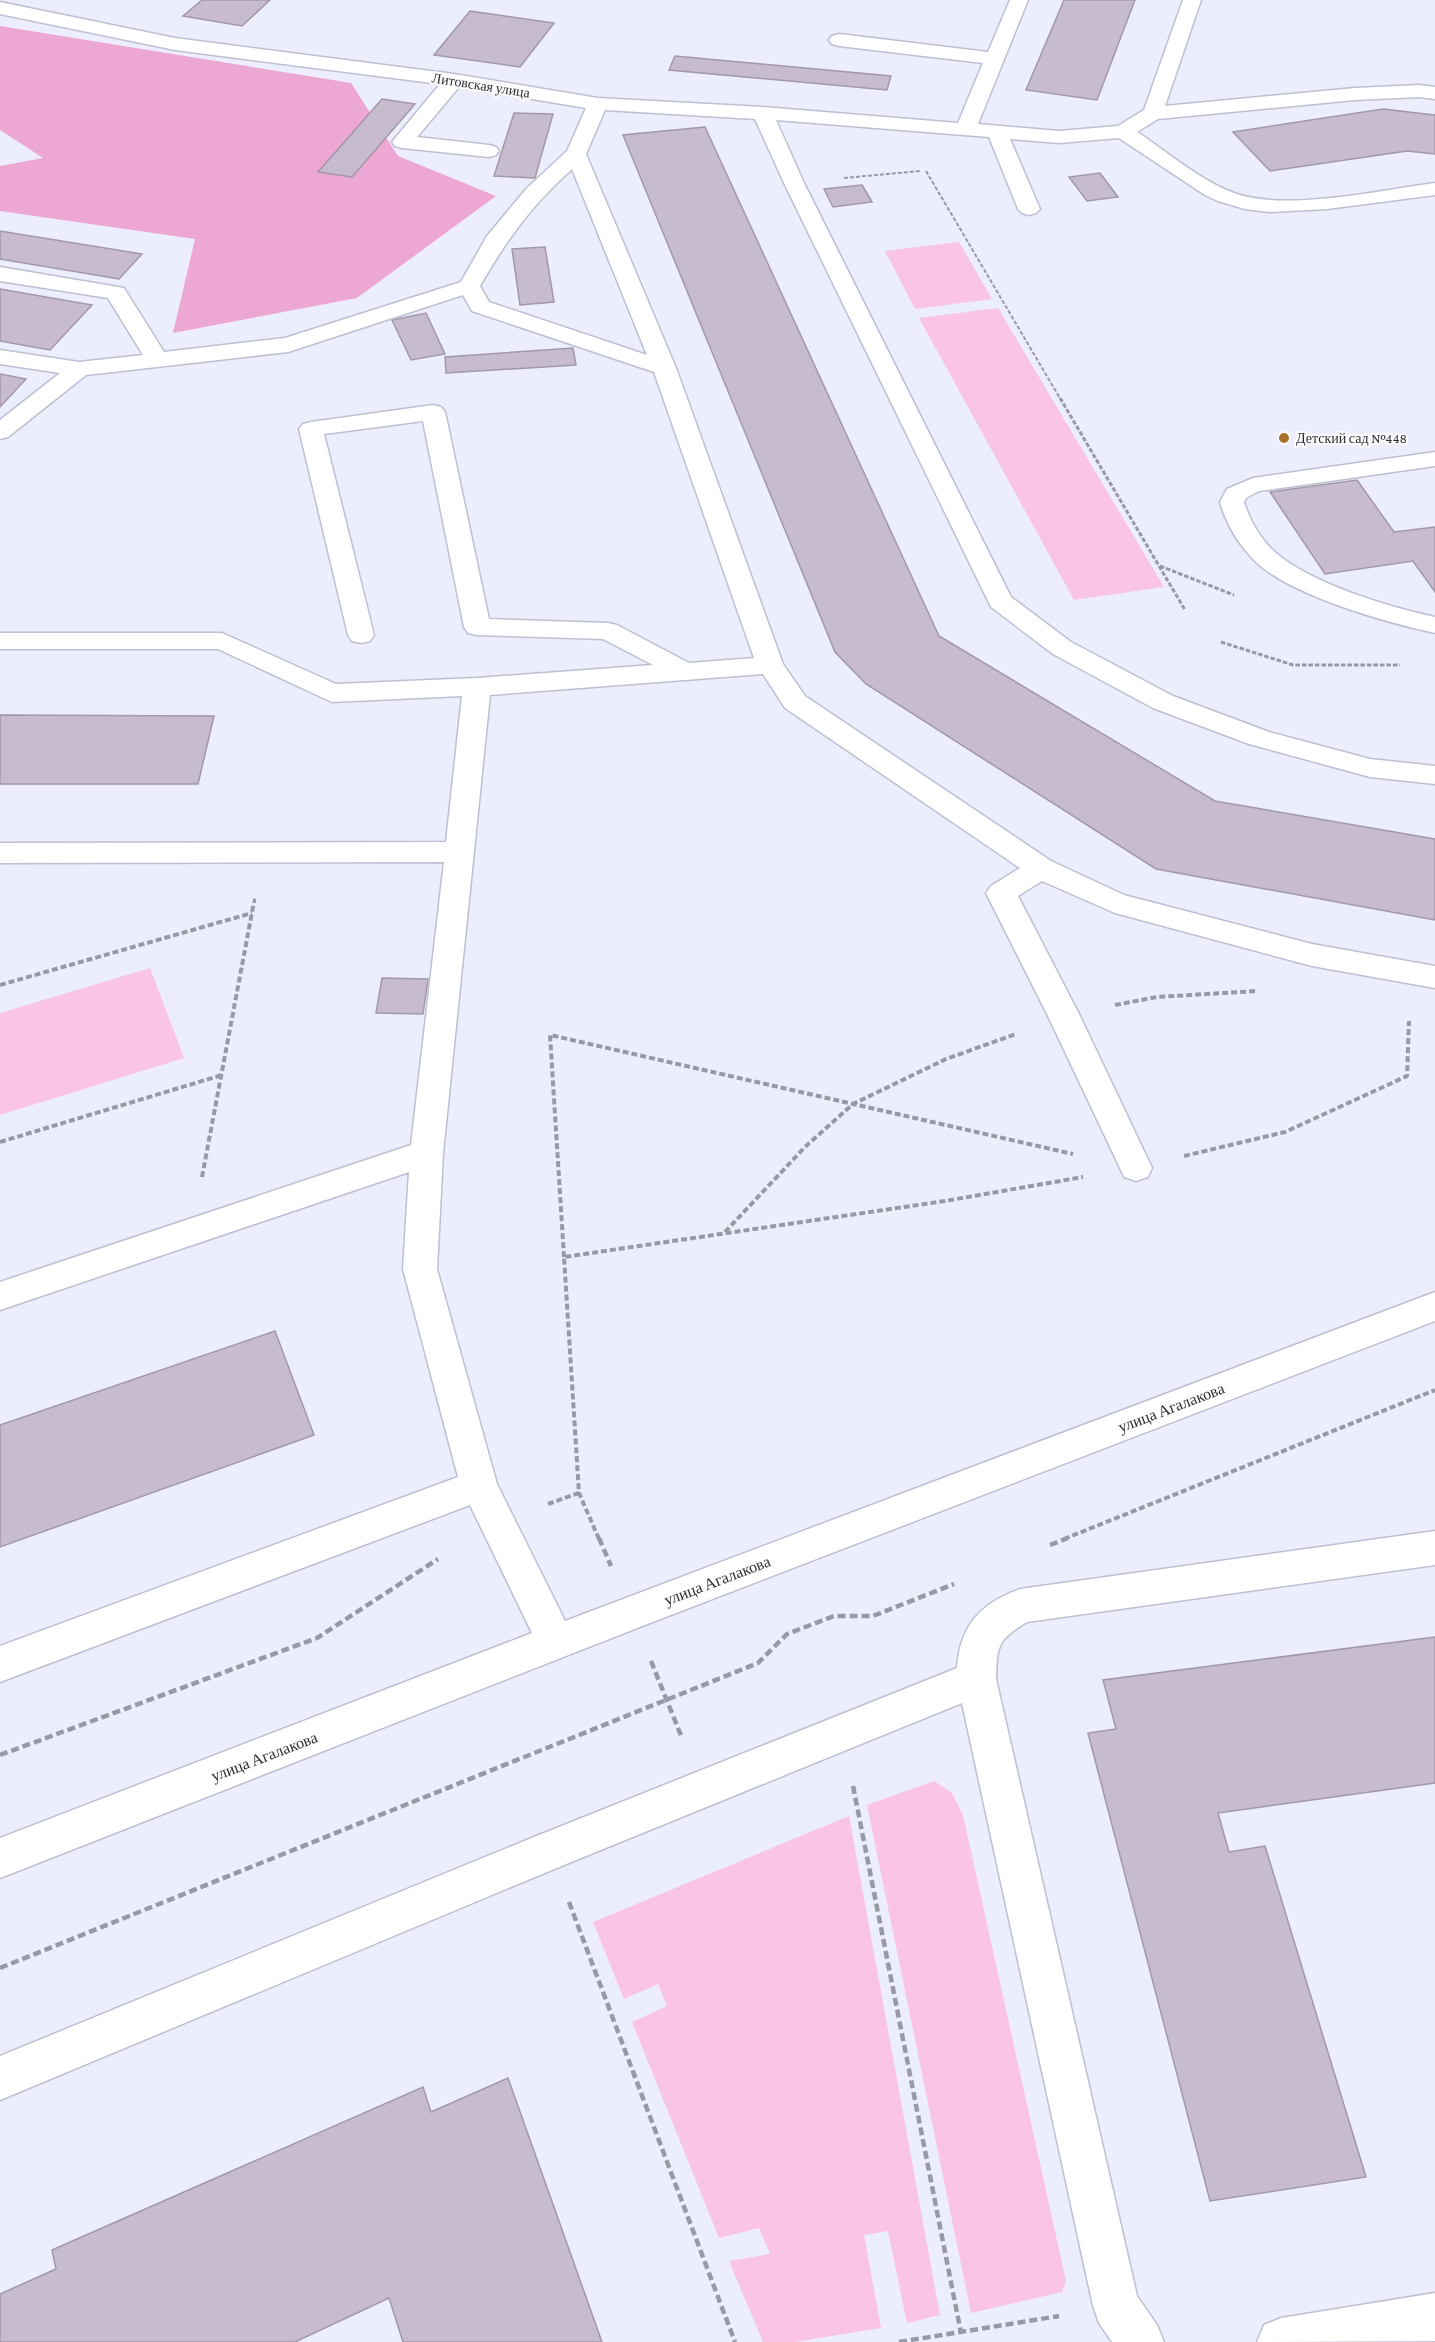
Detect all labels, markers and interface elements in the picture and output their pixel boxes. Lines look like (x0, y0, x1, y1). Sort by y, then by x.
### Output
street label: Литовская улица (431, 69, 532, 101)
place label: Детский сад №448 (1296, 430, 1407, 446)
marker: Детский сад №448 (1277, 431, 1291, 445)
street label: улица Агалакова (1116, 1379, 1227, 1436)
street label: улица Агалакова (662, 1552, 773, 1609)
street label: улица Агалакова (209, 1728, 320, 1785)

